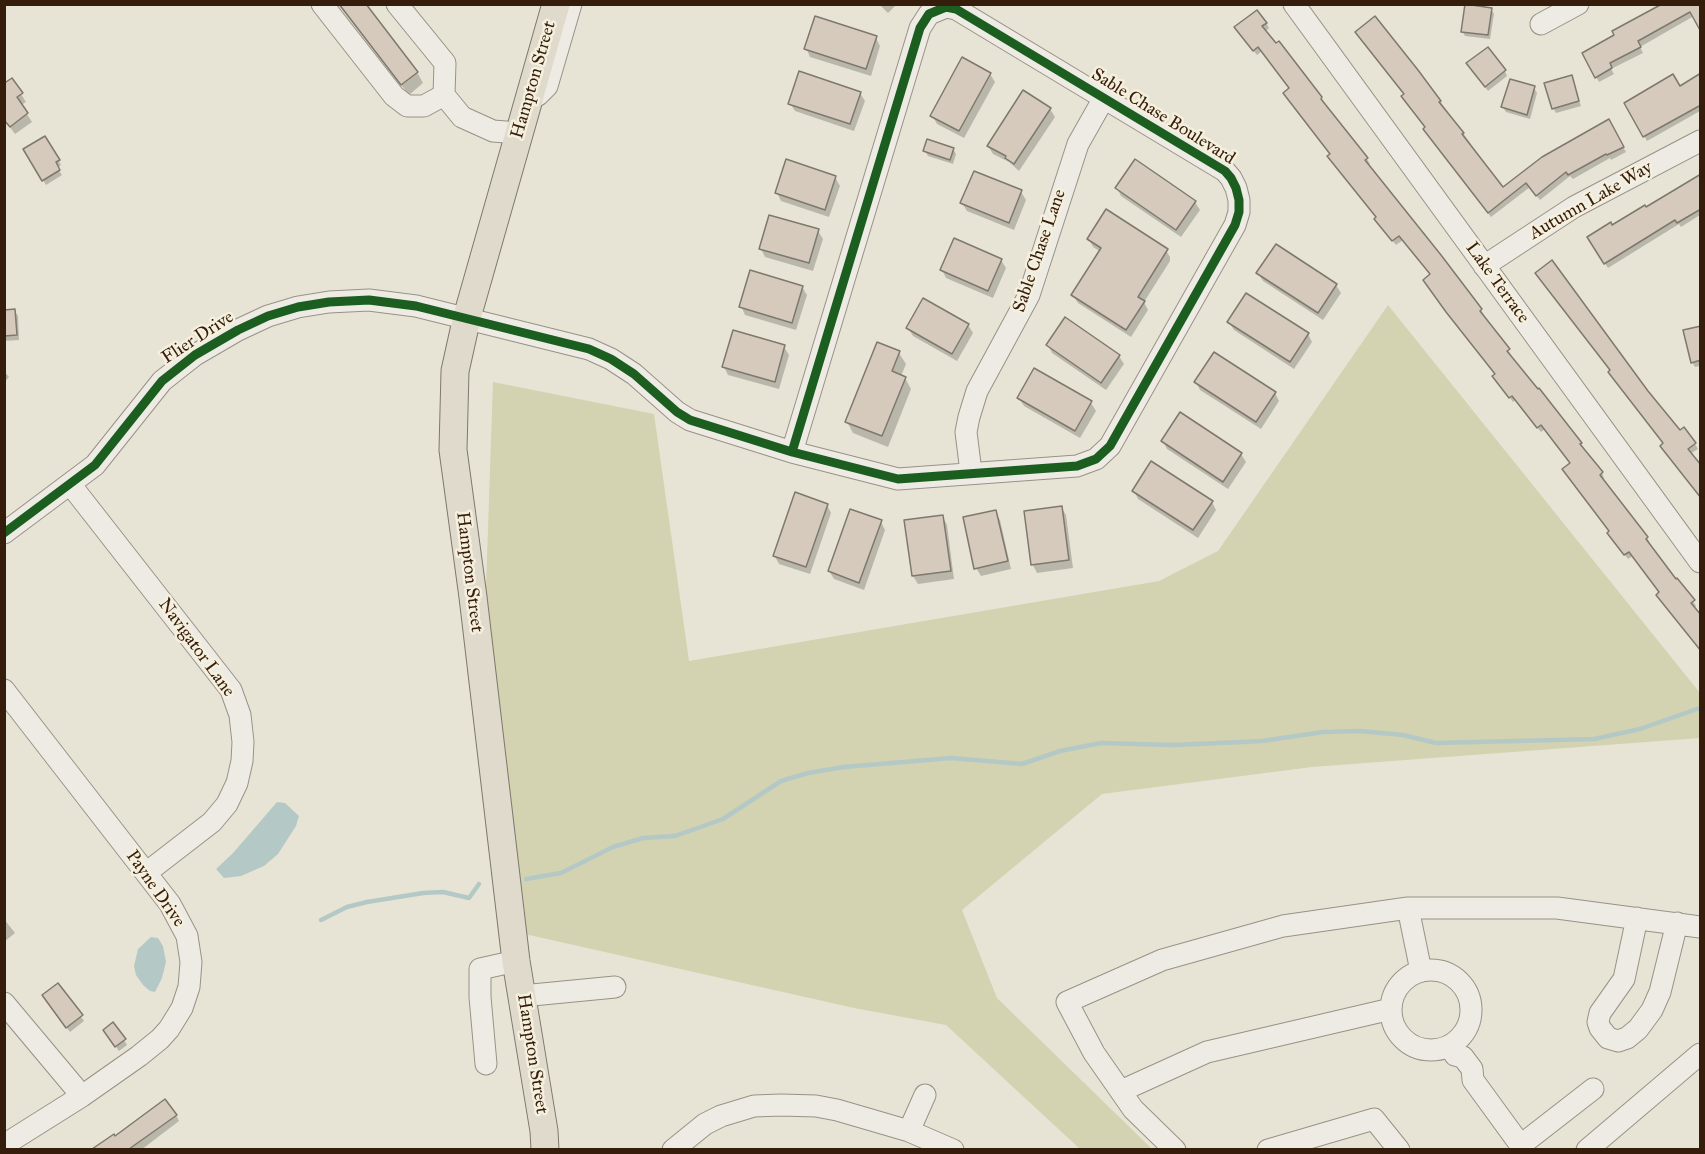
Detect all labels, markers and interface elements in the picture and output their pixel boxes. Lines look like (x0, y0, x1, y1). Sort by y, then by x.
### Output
street label: Hampton Street (507, 19, 561, 141)
street label: Sable Chase Boulevard (1087, 64, 1239, 170)
street label: Autumn Lake Way (1526, 157, 1656, 245)
street label: Sable Chase Lane (1009, 187, 1071, 315)
street label: Lake Terrace (1460, 238, 1534, 328)
street label: Flier Drive (158, 307, 238, 369)
street label: Hampton Street (451, 511, 487, 633)
street label: Navigator Lane (153, 595, 239, 701)
street label: Payne Drive (121, 847, 189, 931)
street label: Hampton Street (512, 992, 552, 1116)

